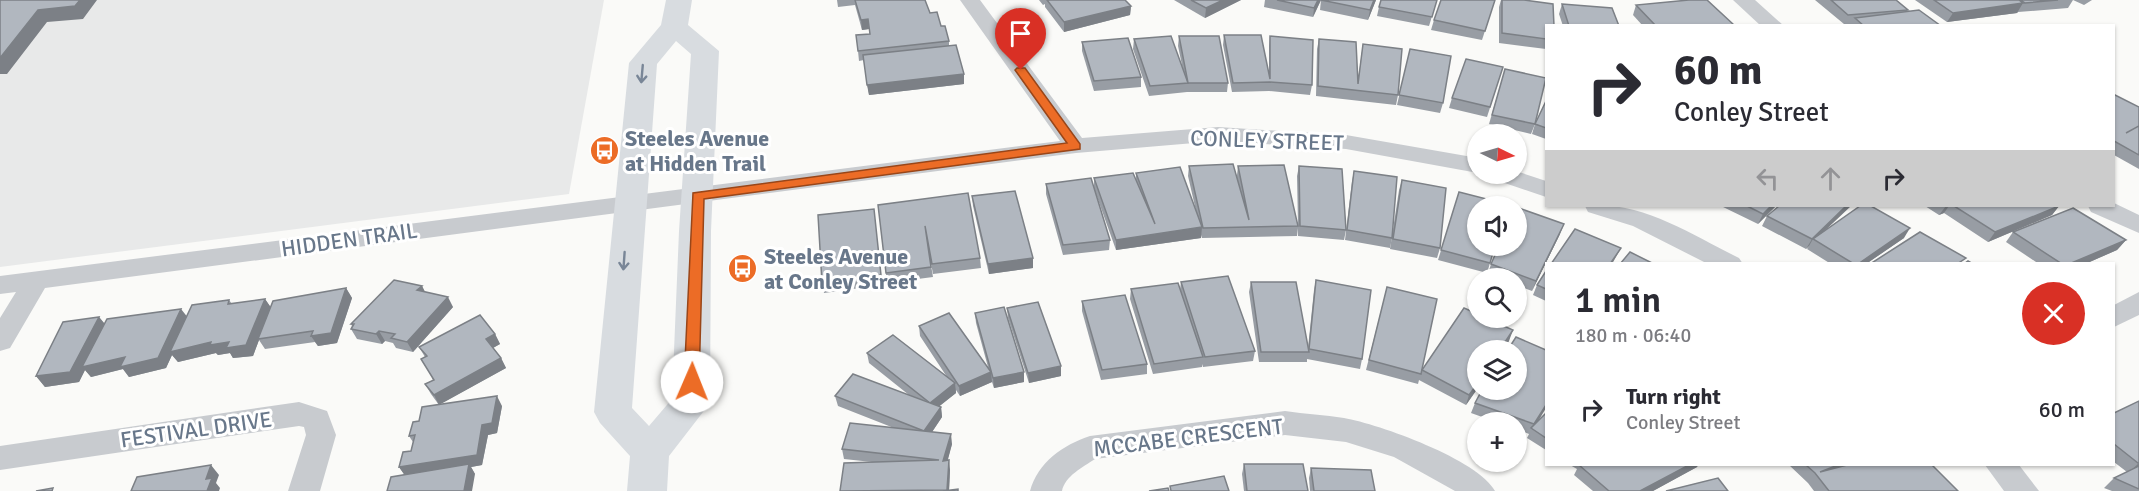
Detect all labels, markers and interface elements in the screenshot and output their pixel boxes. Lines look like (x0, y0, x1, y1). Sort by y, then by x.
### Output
pin (995, 8, 1046, 70)
icon: arrive (1004, 17, 1037, 50)
text: 60 m (1674, 45, 1763, 96)
icon: right (1575, 48, 1653, 126)
one-way arrow (636, 64, 647, 84)
text: Conley Street (1674, 96, 1829, 129)
street label: CONLEY STREET (1190, 124, 1344, 157)
north arrow (1467, 124, 1527, 184)
map controls (1467, 124, 1527, 472)
place label: Steeles Avenue at Hidden Trail (625, 125, 769, 177)
bus stop icon: Steeles Avenue at Hidden Trail (588, 135, 620, 167)
icon: left (1751, 162, 1784, 195)
icon: ahead (1814, 162, 1847, 195)
icon: right (1877, 162, 1910, 195)
button: sound (1467, 196, 1527, 256)
street label: HIDDEN TRAIL (279, 217, 419, 262)
place label: Steeles Avenue at Conley Street (764, 243, 917, 295)
one-way arrow (618, 251, 629, 271)
bus stop icon: Steeles Avenue at Conley Street (727, 253, 759, 285)
button: search (1467, 268, 1527, 328)
text: 1 min (1575, 278, 1661, 323)
button: close (2022, 282, 2085, 345)
text: 180 m · 06:40 (1575, 323, 1691, 348)
button: layers (1467, 340, 1527, 400)
position arrow (660, 350, 724, 414)
text: Turn right (1626, 383, 1721, 410)
icon: right (1575, 393, 1608, 426)
text: 60 m (2039, 396, 2085, 423)
street label: FESTIVAL DRIVE (118, 405, 274, 454)
text: Conley Street (1626, 410, 1741, 435)
street label: MCCABE CRESCENT (1092, 412, 1285, 463)
button: + (1467, 412, 1527, 472)

